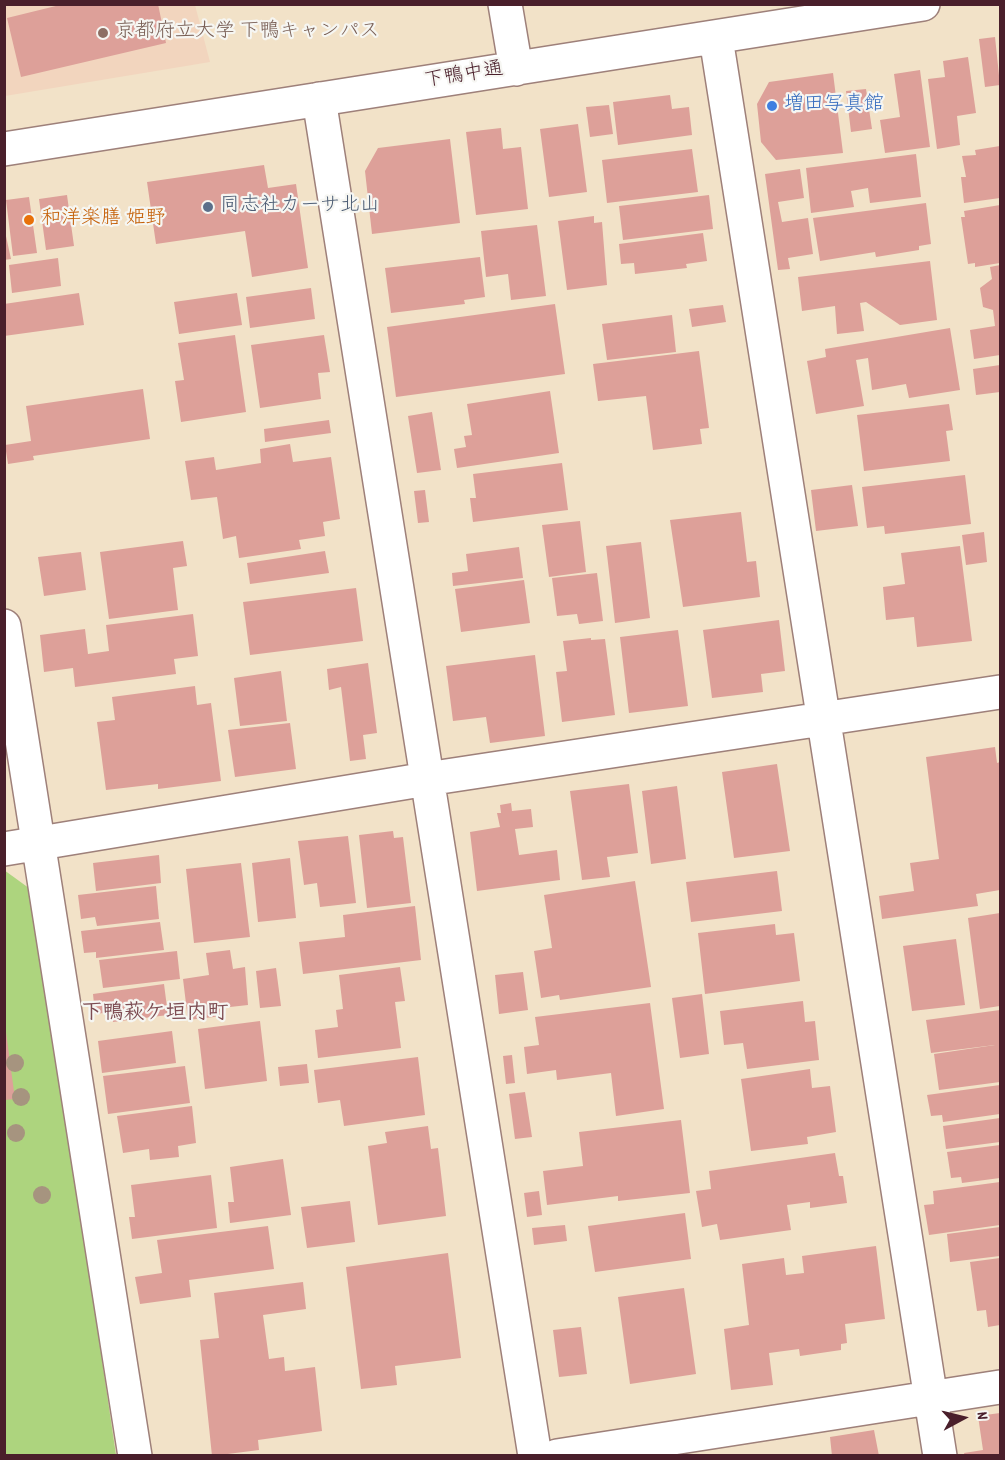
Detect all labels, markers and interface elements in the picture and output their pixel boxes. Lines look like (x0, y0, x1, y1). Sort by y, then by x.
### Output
place label: 京都府立大学 下鴨キャンパス (115, 21, 380, 45)
marker: 京都府立大学 下鴨キャンパス (96, 26, 110, 40)
street label: 下鴨中通 (423, 59, 505, 95)
place label: 増田写真館 (784, 94, 884, 118)
marker: 増田写真館 (765, 99, 779, 113)
place label: 同志社カーサ北山 (220, 195, 380, 219)
marker: 同志社カーサ北山 (201, 200, 215, 214)
place label: 和洋楽膳 姫野 (41, 208, 166, 232)
marker: 和洋楽膳 姫野 (22, 213, 36, 227)
district label: 下鴨萩ケ垣内町 (82, 1002, 228, 1028)
north arrow (933, 1388, 993, 1448)
text: N (969, 1410, 993, 1421)

